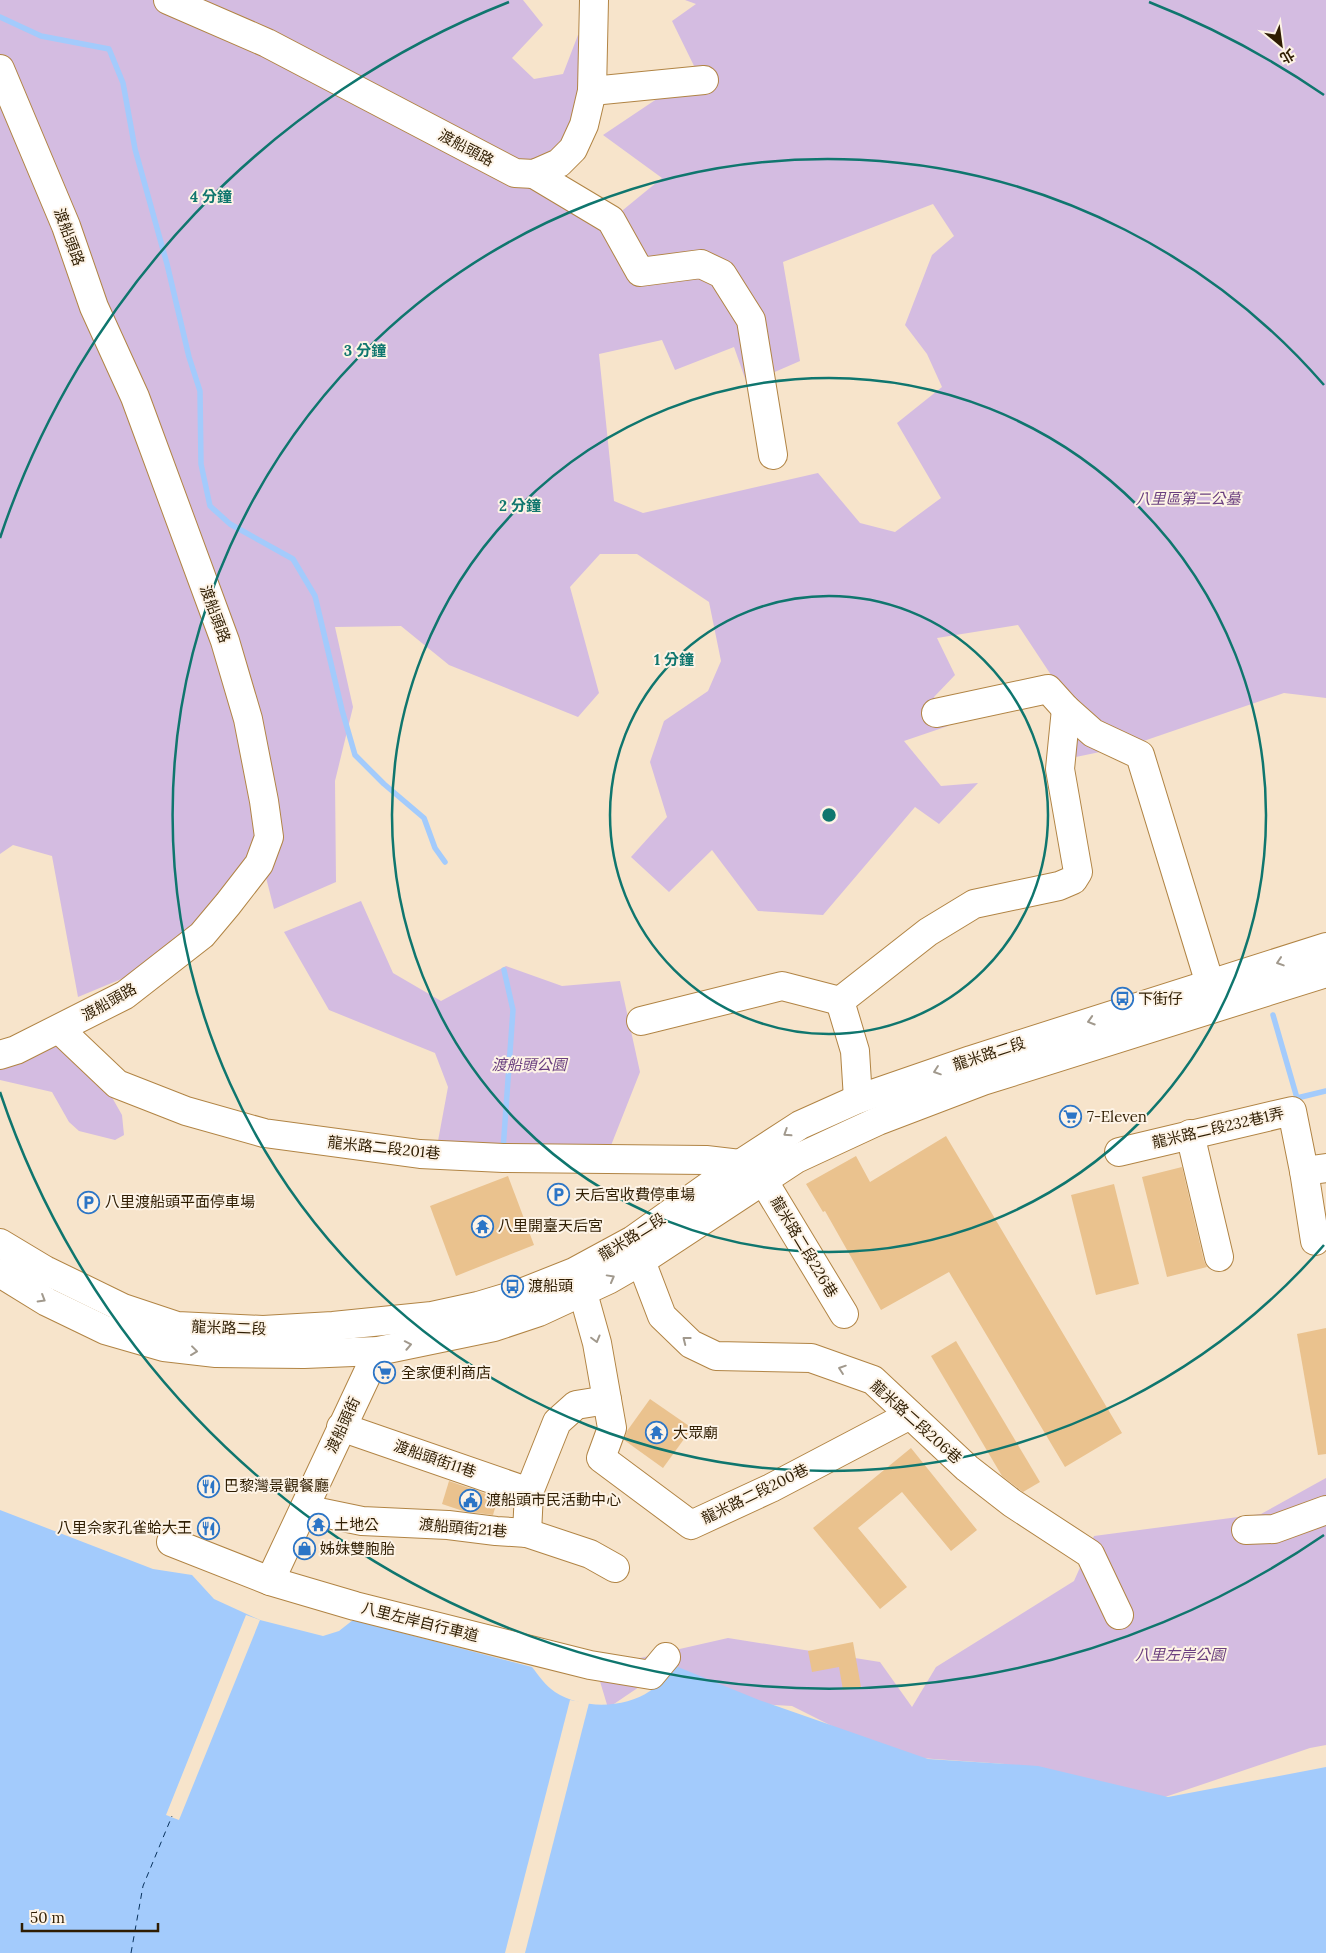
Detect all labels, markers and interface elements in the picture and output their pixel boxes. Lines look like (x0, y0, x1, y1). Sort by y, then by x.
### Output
north arrow (1256, 20, 1306, 70)
text: 北 (1277, 45, 1298, 68)
street label: 渡船頭路 (435, 125, 497, 170)
text: 4 分鐘 (190, 187, 232, 206)
street label: 渡船頭路 (50, 205, 89, 268)
text: 3 分鐘 (344, 341, 386, 360)
park label: 八里區第二公墓 (1135, 489, 1243, 508)
text: 2 分鐘 (499, 496, 541, 515)
street label: 渡船頭路 (196, 582, 235, 645)
text: 1 分鐘 (654, 650, 694, 669)
centre of rings (820, 806, 838, 824)
one-way arrow (1276, 956, 1284, 966)
street label: 渡船頭路 (78, 979, 140, 1024)
bus stop icon: 下街仔 (1110, 987, 1134, 1011)
place label: 下街仔 (1138, 989, 1183, 1008)
one-way arrow (1088, 1015, 1096, 1025)
street label: 龍米路二段 (950, 1033, 1027, 1074)
park label: 渡船頭公園 (491, 1055, 568, 1074)
one-way arrow (933, 1065, 941, 1075)
street label: 龍米路二段232巷1弄 (1150, 1103, 1286, 1152)
supermarket icon: 7-Eleven (1059, 1105, 1083, 1129)
place label: 7-Eleven (1087, 1107, 1147, 1126)
one-way arrow (783, 1127, 793, 1136)
street label: 龍米路二段201巷 (327, 1132, 441, 1163)
parking icon: 天后宮收費停車場 (547, 1183, 571, 1207)
place label: 天后宮收費停車場 (575, 1185, 695, 1204)
parking icon: 八里渡船頭平面停車場 (77, 1190, 101, 1214)
place label: 八里渡船頭平面停車場 (105, 1192, 255, 1211)
street label: 龍米路二段226巷 (767, 1193, 842, 1301)
street label: 龍米路二段 (595, 1209, 669, 1265)
temple icon: 八里開臺天后宮 (470, 1214, 494, 1238)
place label: 八里開臺天后宮 (498, 1216, 603, 1235)
bus stop icon: 渡船頭 (500, 1274, 524, 1298)
one-way arrow (606, 1275, 615, 1285)
place label: 渡船頭 (528, 1276, 573, 1295)
one-way arrow (36, 1292, 45, 1302)
street label: 龍米路二段 (191, 1317, 267, 1338)
one-way arrow (590, 1335, 601, 1344)
one-way arrow (683, 1337, 692, 1345)
one-way arrow (404, 1340, 413, 1351)
one-way arrow (190, 1345, 198, 1356)
supermarket icon: 全家便利商店 (373, 1361, 397, 1385)
place label: 全家便利商店 (401, 1363, 491, 1382)
one-way arrow (839, 1365, 847, 1375)
street label: 龍米路二段206巷 (867, 1376, 966, 1468)
street label: 渡船頭街 (321, 1394, 364, 1456)
temple icon: 大眾廟 (645, 1421, 669, 1445)
place label: 大眾廟 (673, 1423, 718, 1442)
street label: 渡船頭街11巷 (391, 1436, 479, 1481)
street label: 龍米路二段200巷 (698, 1459, 811, 1528)
restaurant icon: 巴黎灣景觀餐廳 (196, 1474, 220, 1498)
place label: 巴黎灣景觀餐廳 (224, 1476, 329, 1495)
public building icon: 渡船頭市民活動中心 (458, 1488, 482, 1512)
place label: 渡船頭市民活動中心 (486, 1490, 621, 1509)
temple icon: 土地公 (306, 1513, 330, 1537)
street label: 渡船頭街21巷 (418, 1514, 508, 1541)
place label: 土地公 (334, 1515, 379, 1534)
restaurant icon: 八里佘家孔雀蛤大王 (196, 1516, 220, 1540)
place label: 八里佘家孔雀蛤大王 (57, 1518, 192, 1537)
shop icon: 姊妹雙胞胎 (292, 1537, 316, 1561)
place label: 姊妹雙胞胎 (320, 1539, 395, 1558)
street label: 八里左岸自行車道 (360, 1598, 481, 1645)
park label: 八里左岸公園 (1135, 1645, 1227, 1664)
scale bar (22, 1900, 159, 1932)
text: 50 m (30, 1908, 65, 1927)

